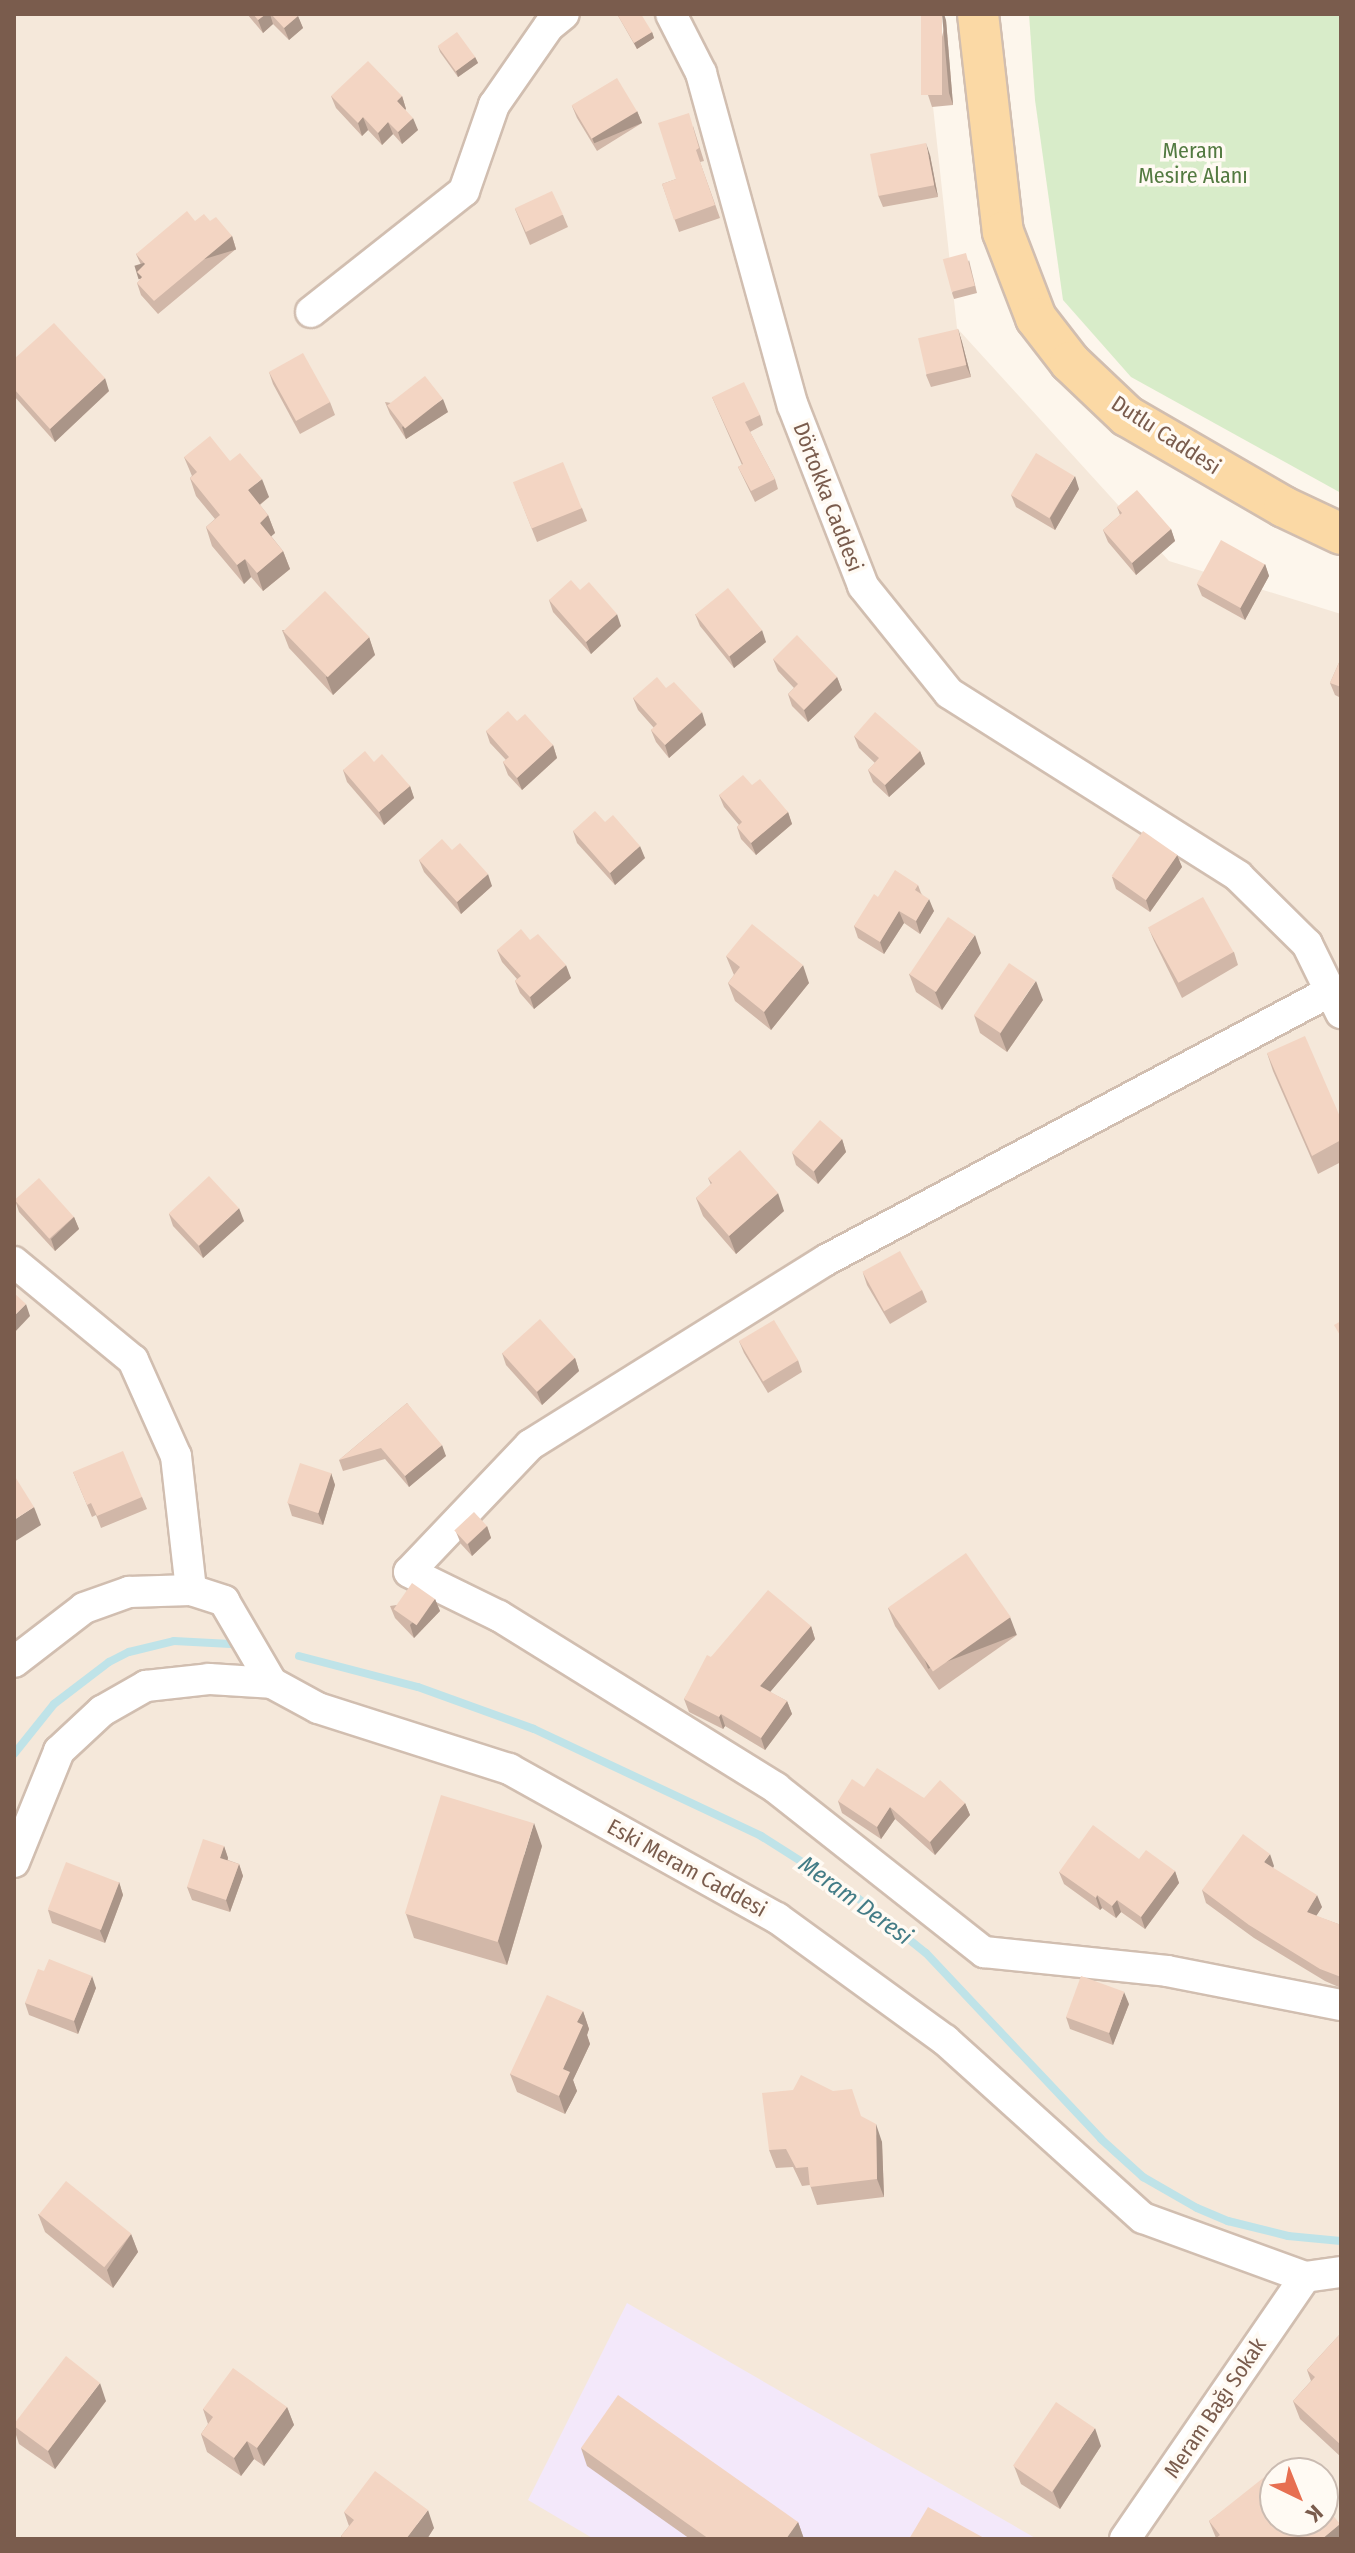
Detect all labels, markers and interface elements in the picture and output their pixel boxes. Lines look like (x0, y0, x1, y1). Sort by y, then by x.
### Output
park label: Meram Mesire Alanı (1138, 137, 1248, 188)
street label: Dutlu Caddesi (1106, 390, 1226, 480)
street label: Dörtokka Caddesi (787, 419, 869, 575)
street label: Eski Meram Caddesi (603, 1813, 771, 1923)
water label: Meram Deresi (793, 1850, 917, 1952)
street label: Meram Bağı Sokak (1158, 2333, 1272, 2483)
north arrow (1259, 2457, 1339, 2537)
text: K (1300, 2499, 1328, 2528)

